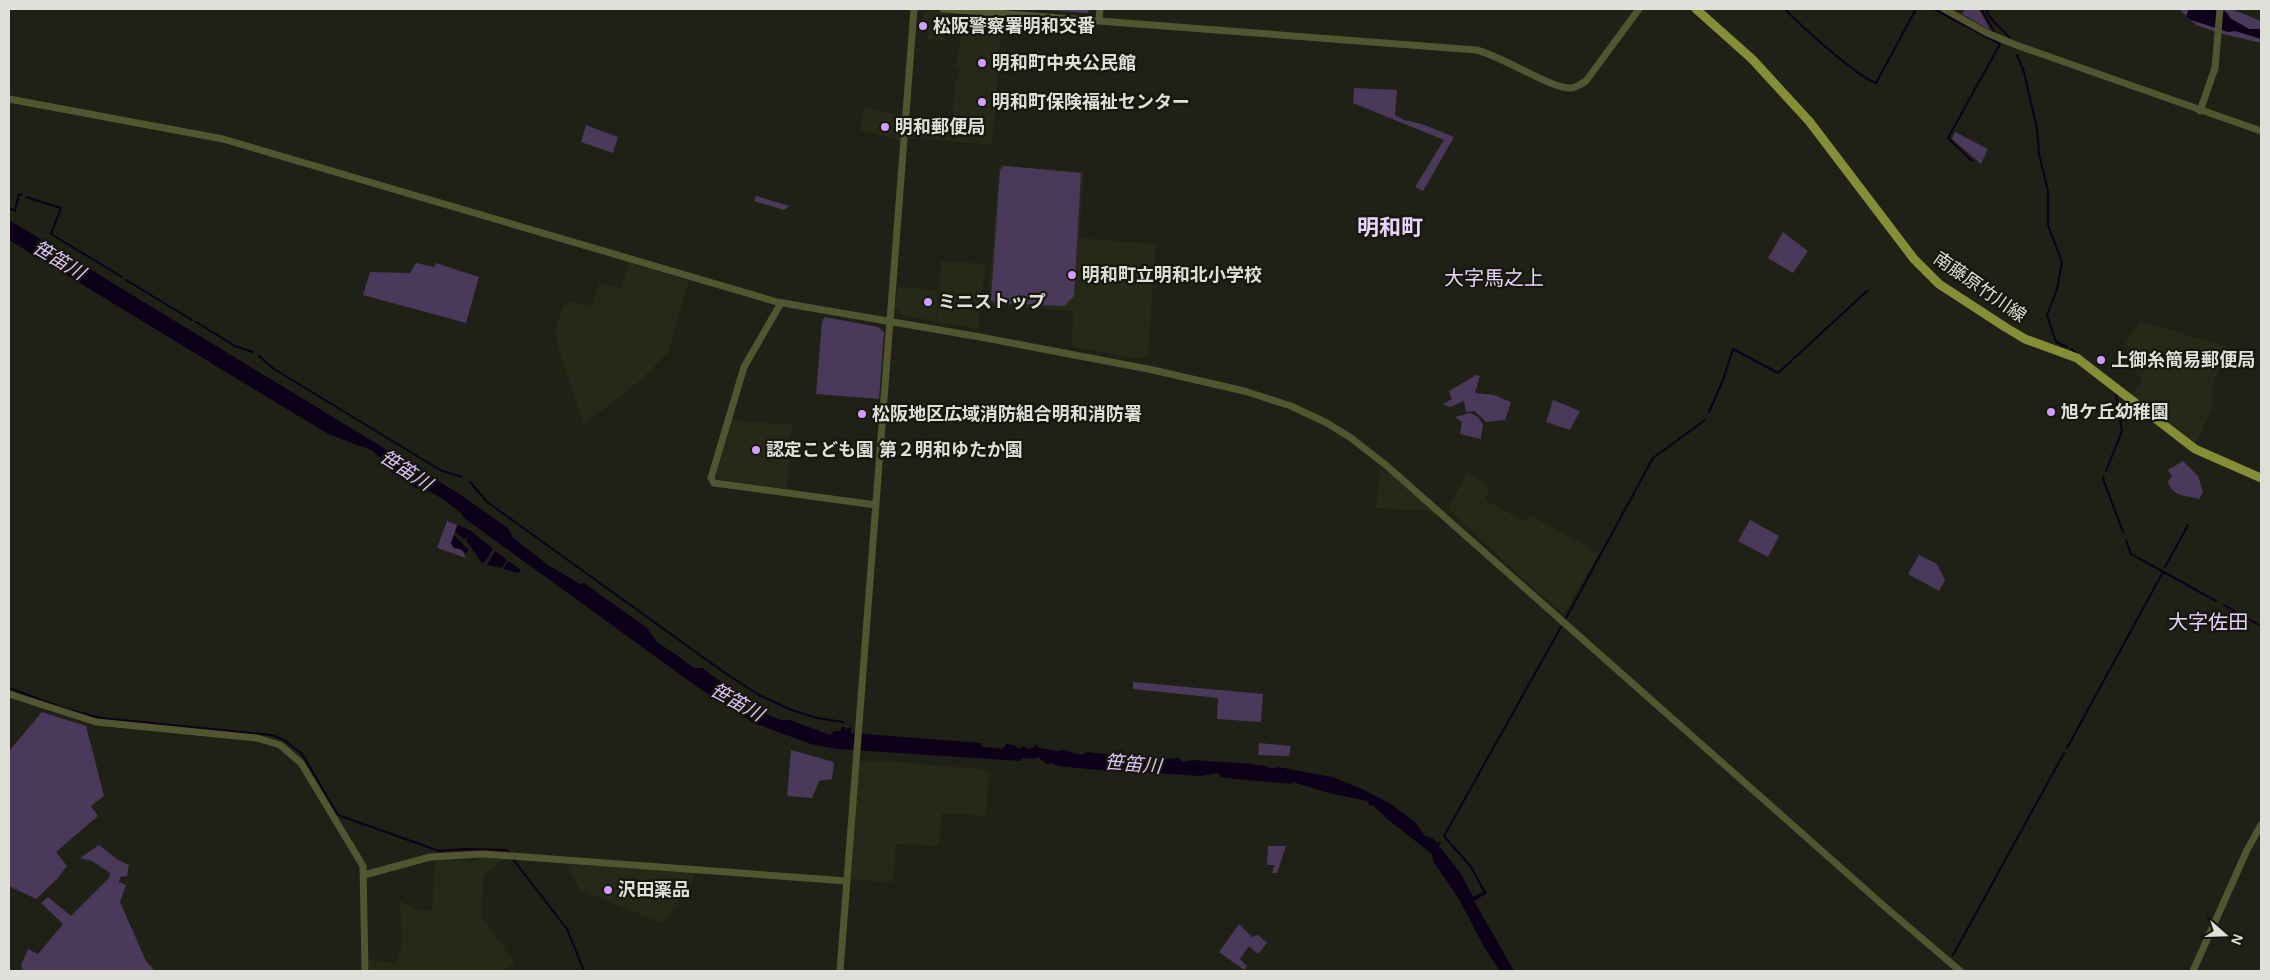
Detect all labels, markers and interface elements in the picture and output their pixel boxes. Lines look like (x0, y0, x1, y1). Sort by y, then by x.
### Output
place label: 松阪警察署明和交番 (933, 16, 1095, 36)
marker: 松阪警察署明和交番 (917, 20, 929, 32)
place label: 明和町中央公民館 (992, 53, 1136, 73)
marker: 明和町中央公民館 (976, 57, 988, 69)
place label: 明和町保険福祉センター (992, 92, 1190, 112)
marker: 明和町保険福祉センター (976, 96, 988, 108)
place label: 明和郵便局 (895, 117, 985, 137)
marker: 明和郵便局 (879, 121, 891, 133)
district label: 明和町 (1357, 215, 1423, 240)
water label: 笹笛川 (29, 236, 91, 285)
street label: 南藤原竹川線 (1930, 248, 2030, 326)
place label: 明和町立明和北小学校 (1082, 265, 1262, 285)
district label: 大字馬之上 (1444, 267, 1544, 289)
marker: 明和町立明和北小学校 (1066, 269, 1078, 281)
place label: ミニストップ (938, 292, 1046, 312)
marker: ミニストップ (922, 296, 934, 308)
place label: 上御糸簡易郵便局 (2111, 350, 2255, 370)
marker: 上御糸簡易郵便局 (2095, 354, 2107, 366)
place label: 旭ケ丘幼稚園 (2061, 402, 2169, 422)
place label: 松阪地区広域消防組合明和消防署 (872, 404, 1142, 424)
marker: 旭ケ丘幼稚園 (2045, 406, 2057, 418)
marker: 松阪地区広域消防組合明和消防署 (856, 408, 868, 420)
place label: 認定こども園 第２明和ゆたか園 (766, 440, 1023, 460)
marker: 認定こども園 第２明和ゆたか園 (750, 444, 762, 456)
water label: 笹笛川 (376, 446, 437, 495)
district label: 大字佐田 (2168, 611, 2248, 633)
water label: 笹笛川 (707, 679, 769, 726)
water label: 笹笛川 (1104, 751, 1164, 777)
place label: 沢田薬品 (618, 880, 690, 900)
marker: 沢田薬品 (602, 884, 614, 896)
north arrow (2200, 910, 2250, 960)
text: N (2228, 932, 2246, 947)

